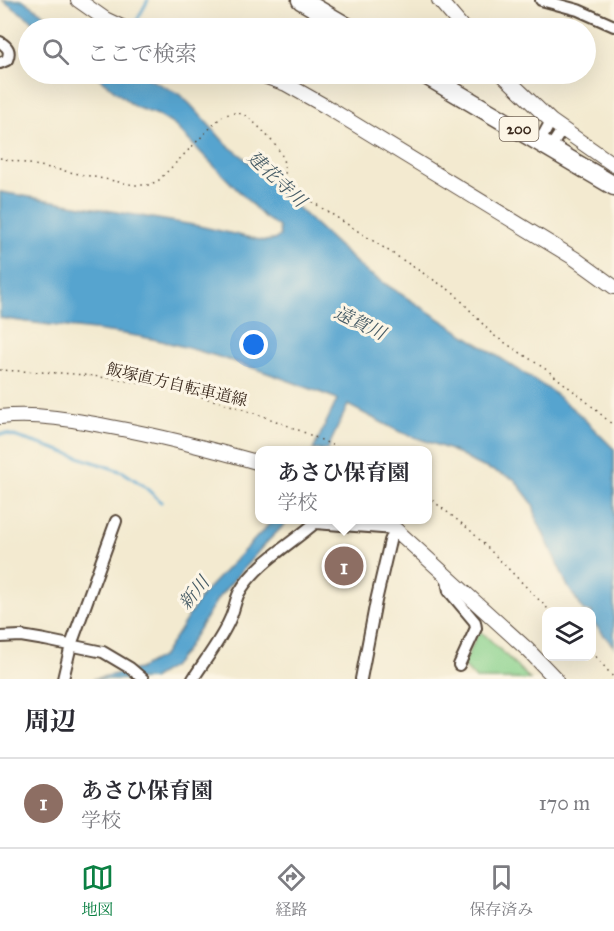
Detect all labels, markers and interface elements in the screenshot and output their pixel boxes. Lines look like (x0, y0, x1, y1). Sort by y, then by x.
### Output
search box (18, 18, 596, 84)
icon: search (39, 35, 72, 68)
text: ここで検索 (87, 40, 197, 67)
road number: 200 (500, 117, 538, 141)
water label: 建花寺川 (243, 146, 312, 213)
water label: 遠賀川 (331, 301, 391, 346)
your location (239, 330, 268, 359)
street label: 飯塚直方自転車道線 (105, 359, 249, 410)
popup (255, 446, 432, 524)
text: あさひ保育園 (277, 459, 410, 486)
text: 学校 (277, 490, 317, 514)
pin: 1 (324, 544, 364, 588)
water label: 新川 (174, 571, 215, 614)
map controls (542, 607, 596, 661)
button: layers (542, 607, 596, 661)
text: 周辺 (24, 705, 76, 737)
text: あさひ保育園 (81, 777, 213, 804)
text: 1 (40, 791, 47, 815)
text: 170 m (539, 791, 590, 815)
text: 学校 (81, 808, 121, 832)
tab: 地図 (81, 861, 114, 920)
tab: 経路 (275, 861, 308, 920)
tab: 保存済み (469, 861, 533, 920)

